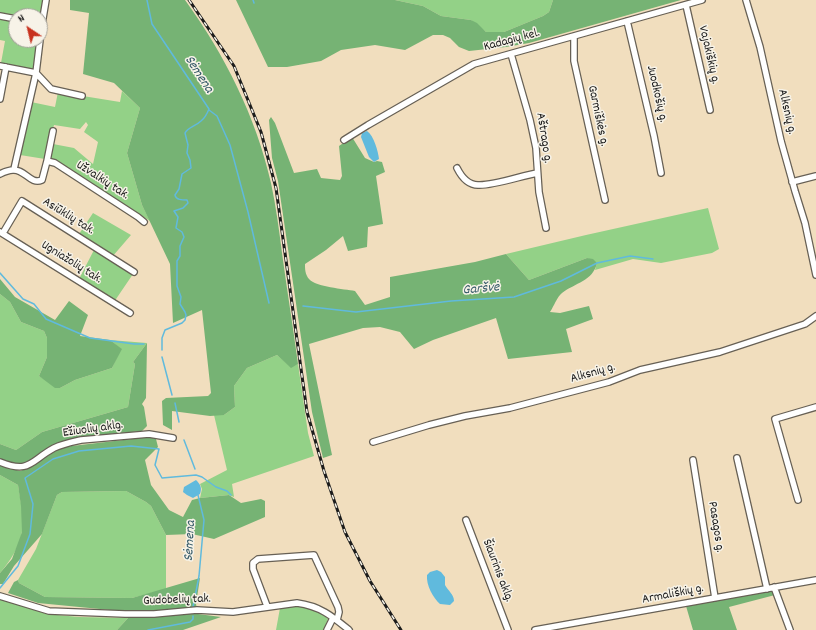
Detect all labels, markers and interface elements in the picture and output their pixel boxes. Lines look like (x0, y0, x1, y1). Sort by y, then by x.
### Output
north arrow (8, 8, 48, 48)
text: N (15, 11, 29, 27)
street label: Vajakiškių g. (694, 24, 722, 86)
street label: Kadagių kel. (482, 26, 542, 56)
water label: Sėmena (180, 53, 216, 97)
street label: Juodkošių g. (642, 64, 670, 124)
street label: Garmiškės g. (583, 84, 611, 148)
street label: Alksnių g. (773, 88, 799, 136)
street label: Aštrago g. (531, 112, 555, 164)
street label: Užvalkių tak. (73, 158, 131, 204)
street label: Asiūklių tak. (39, 195, 97, 239)
street label: Ugniažolių tak. (38, 238, 104, 288)
water label: Garšvė (462, 280, 500, 300)
street label: Alksnių g. (569, 360, 617, 388)
street label: Ežiuolių aklg. (62, 418, 124, 442)
street label: Pasagos g. (703, 500, 727, 554)
water label: Sėmena (182, 520, 200, 562)
street label: Šiaurinis aklg. (478, 537, 516, 605)
street label: Armališkių g. (641, 581, 705, 609)
street label: Gudobelių tak. (143, 592, 211, 610)

